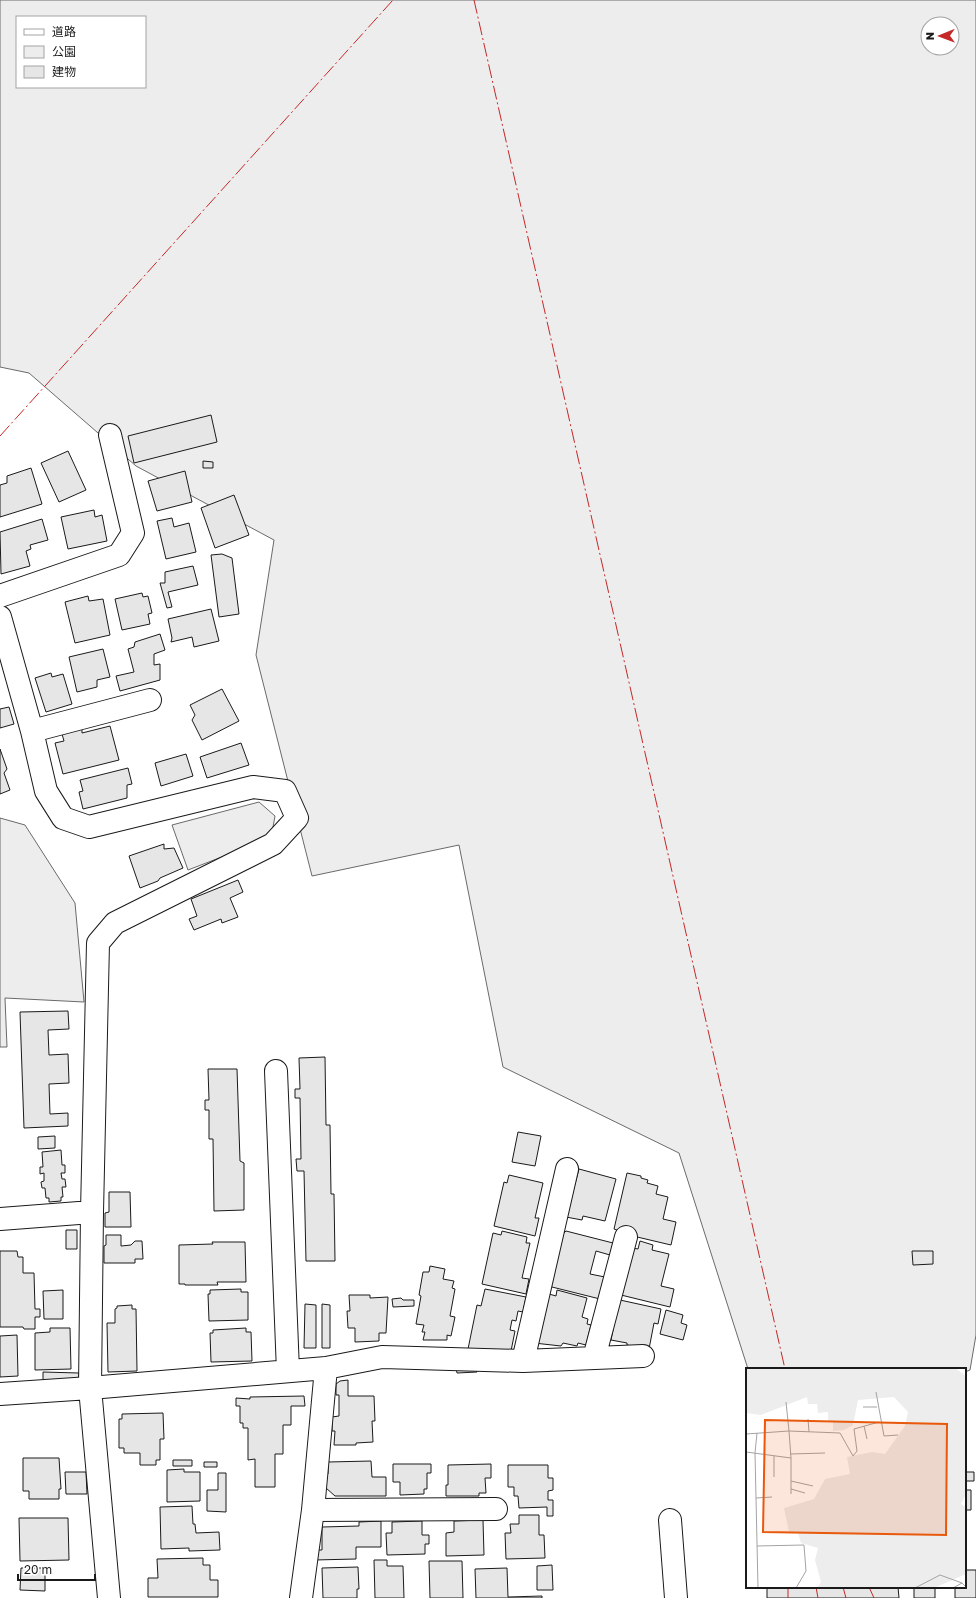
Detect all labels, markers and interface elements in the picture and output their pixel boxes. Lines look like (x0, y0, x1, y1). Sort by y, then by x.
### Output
legend (16, 16, 146, 88)
north arrow (920, 16, 960, 56)
text: 道路 (52, 24, 76, 39)
text: N (923, 32, 936, 40)
text: 公園 (52, 44, 76, 59)
text: 建物 (52, 64, 76, 79)
inset map (746, 1368, 966, 1588)
scale bar (18, 1556, 95, 1582)
text: 20 m (24, 1562, 52, 1577)

